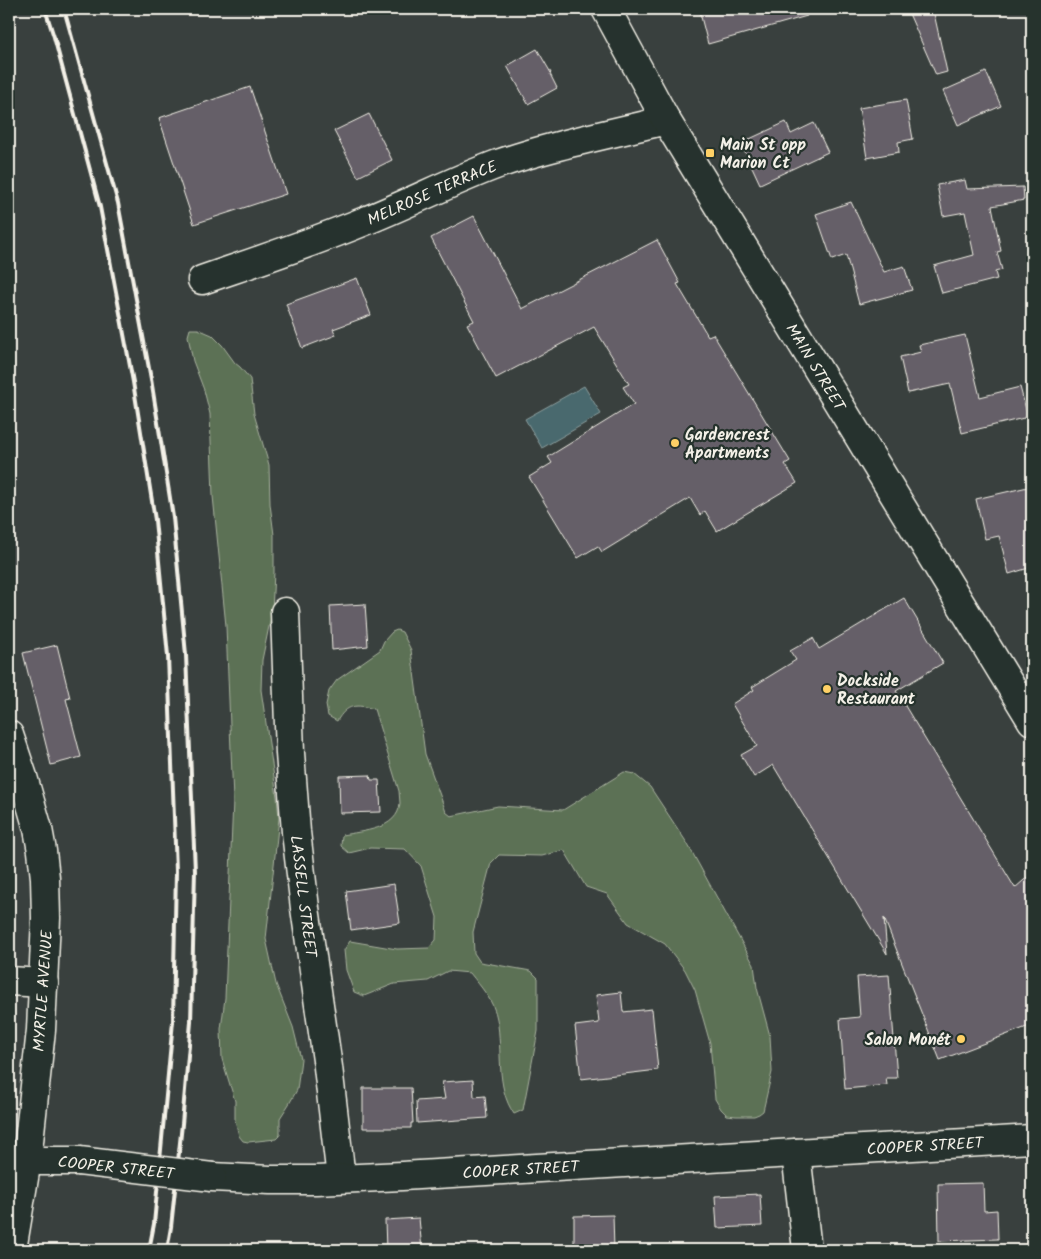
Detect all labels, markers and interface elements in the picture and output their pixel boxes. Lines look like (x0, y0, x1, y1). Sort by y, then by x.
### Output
place label: Main St opp Marion Ct (720, 133, 807, 176)
marker: Main St opp Marion Ct (704, 147, 716, 159)
street label: MELROSE TERRACE (363, 154, 501, 233)
street label: MAIN STREET (779, 319, 852, 417)
place label: Gardencrest Apartments (685, 423, 771, 466)
marker: Gardencrest Apartments (669, 437, 681, 449)
place label: Dockside Restaurant (837, 669, 916, 712)
marker: Dockside Restaurant (821, 683, 833, 695)
street label: LASSELL STREET (283, 834, 323, 960)
street label: MYRTLE AVENUE (27, 929, 60, 1053)
place label: Salon Monét (865, 1028, 952, 1053)
marker: Salon Monét (955, 1033, 967, 1045)
street label: COOPER STREET (866, 1131, 985, 1163)
street label: COOPER STREET (57, 1150, 177, 1187)
street label: COOPER STREET (462, 1155, 581, 1186)

